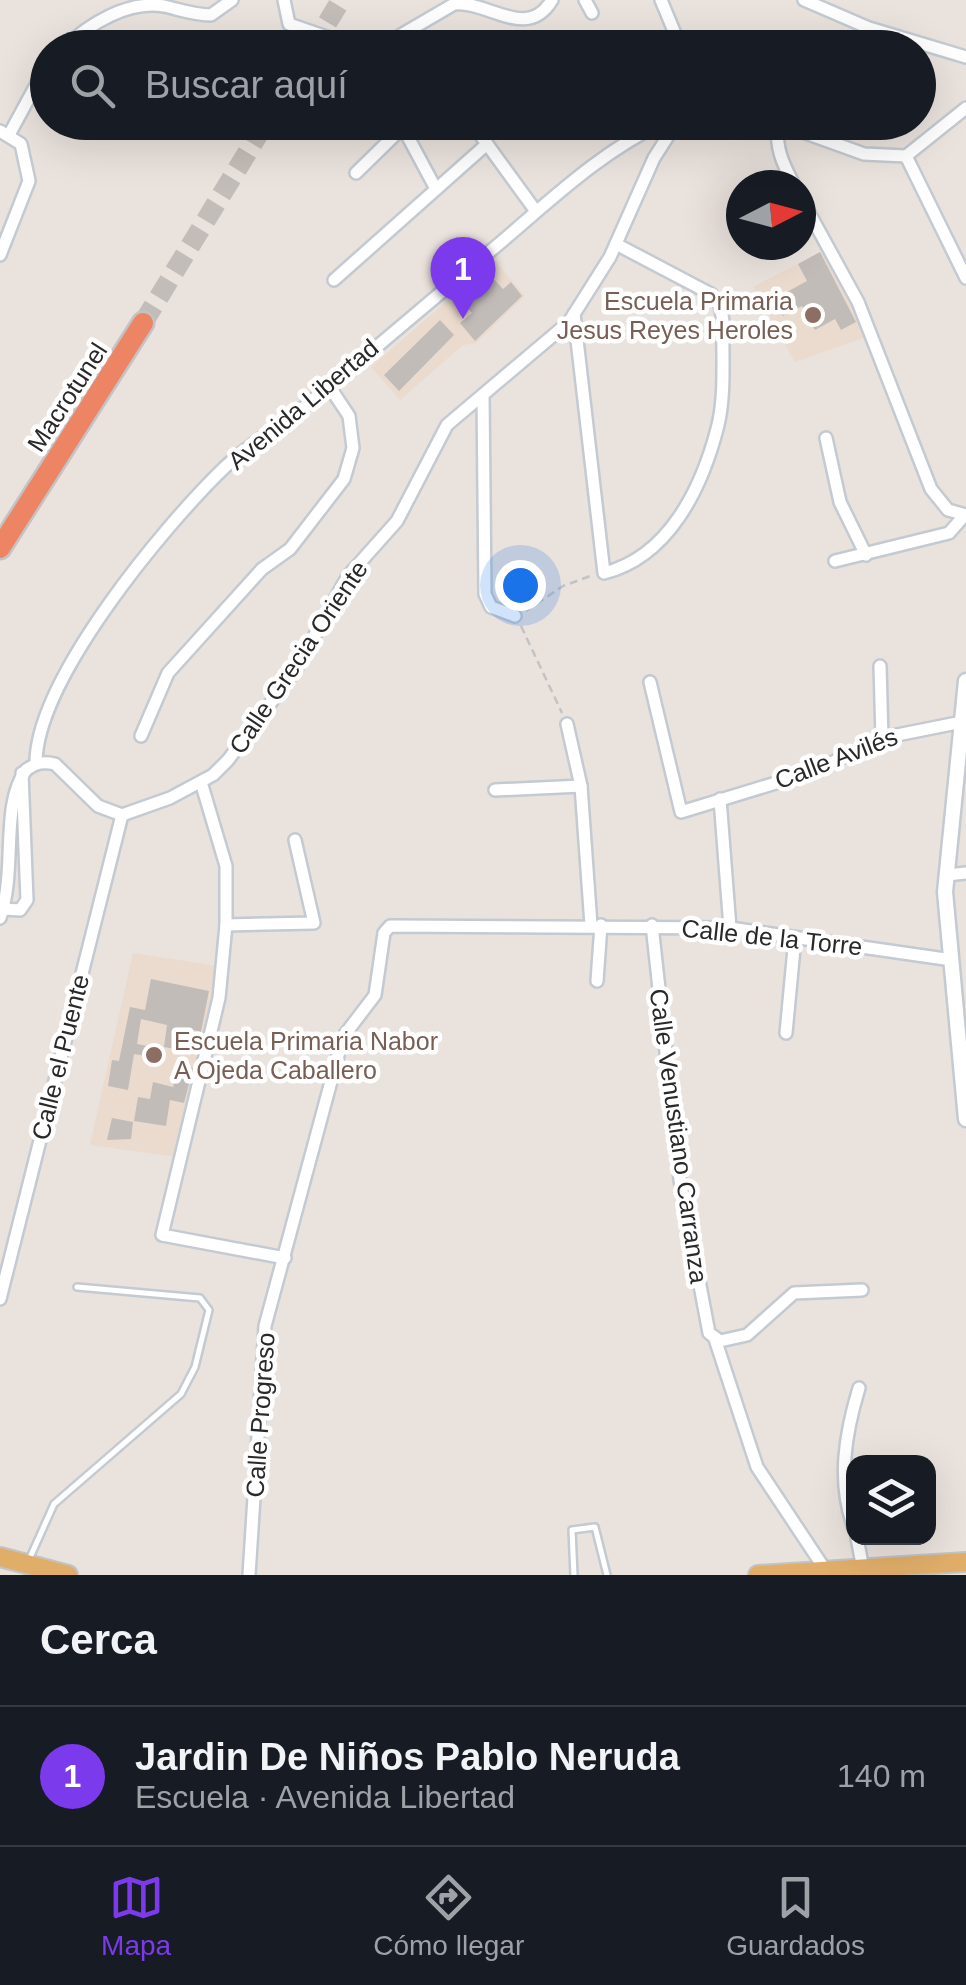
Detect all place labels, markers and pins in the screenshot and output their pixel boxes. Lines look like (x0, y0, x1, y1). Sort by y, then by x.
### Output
pin: 1 (430, 236, 496, 319)
place label: Escuela Primaria Jesus Reyes Heroles (557, 287, 793, 344)
marker: Escuela Primaria Jesus Reyes Heroles (802, 304, 824, 326)
place label: Escuela Primaria Nabor A Ojeda Caballero (174, 1027, 438, 1084)
marker: Escuela Primaria Nabor A Ojeda Caballero (143, 1044, 165, 1066)

